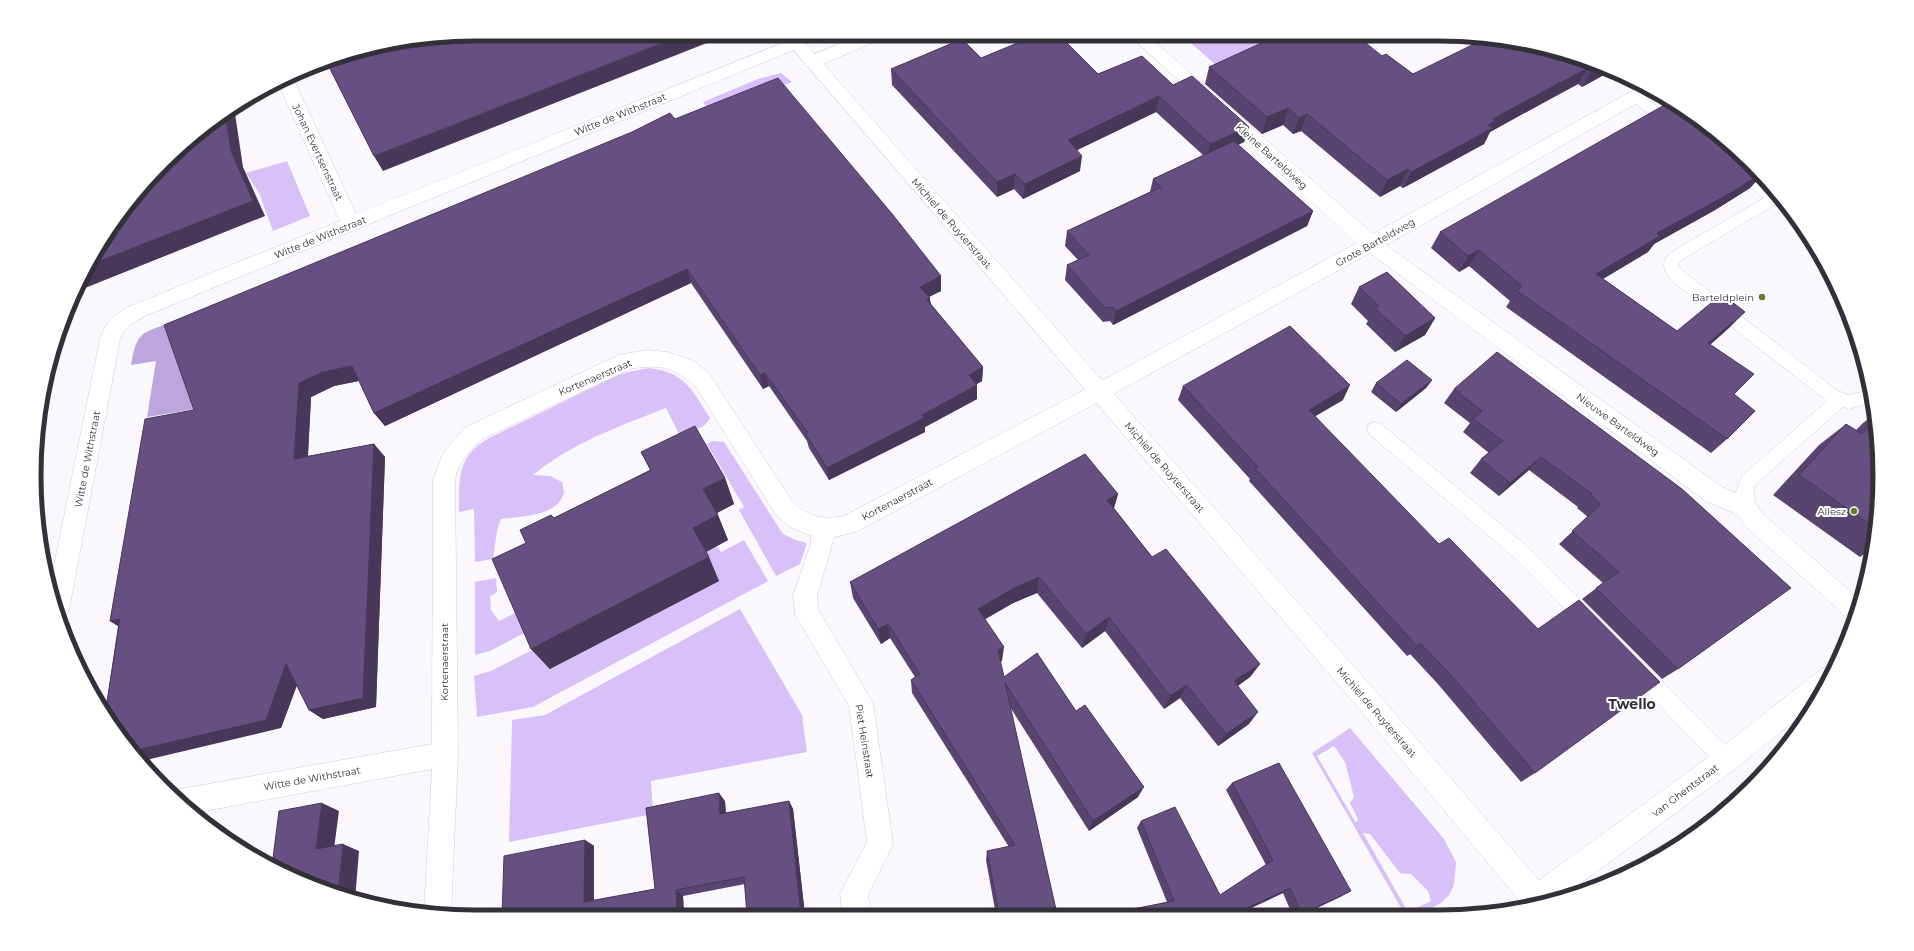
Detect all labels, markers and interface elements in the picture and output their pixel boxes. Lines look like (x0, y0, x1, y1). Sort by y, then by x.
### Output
street label: Witte de Withstraat (572, 90, 668, 139)
street label: Johan Evertsenstraat (289, 101, 346, 203)
street label: Kleine Barteldweg (1233, 121, 1310, 192)
street label: Michiel de Ruyterstraat (909, 175, 994, 271)
street label: Witte de Withstraat (272, 213, 368, 262)
street label: Grote Barteldweg (1333, 215, 1417, 270)
place label: Barteldplein (1692, 291, 1754, 304)
marker: Barteldplein (1757, 292, 1767, 302)
street label: Kortenaerstraat (557, 356, 634, 399)
street label: Nieuwe Barteldweg (1574, 390, 1662, 459)
street label: Witte de Withstraat (72, 410, 103, 509)
street label: Michiel de Ruyterstraat (1122, 419, 1207, 515)
street label: Kortenaerstraat (860, 475, 935, 524)
place label: Allesz (1817, 505, 1846, 518)
marker: Allesz (1849, 506, 1859, 516)
street label: Kortenaerstraat (438, 623, 451, 701)
street label: Michiel de Ruyterstraat (1334, 664, 1419, 760)
district label: Twello (1608, 695, 1656, 713)
street label: Piet Heinstraat (852, 703, 877, 779)
street label: van Ghentstraat (1649, 761, 1721, 820)
street label: Witte de Withstraat (263, 764, 362, 793)

